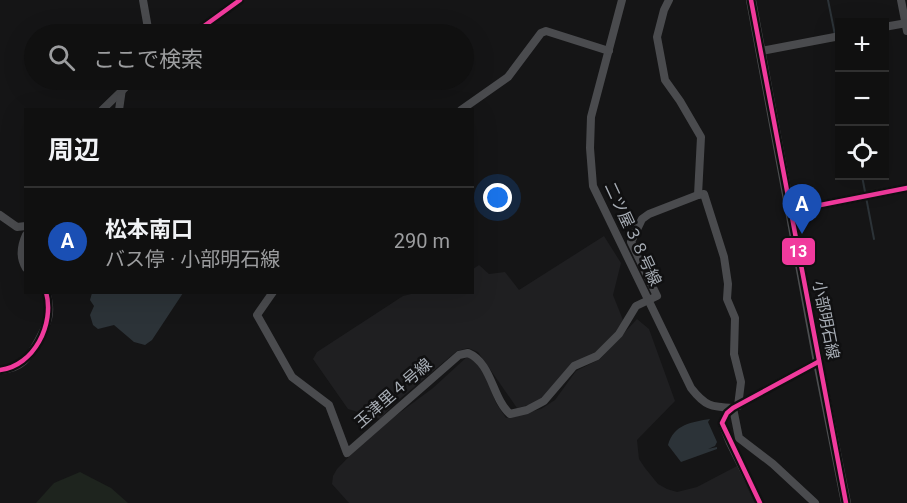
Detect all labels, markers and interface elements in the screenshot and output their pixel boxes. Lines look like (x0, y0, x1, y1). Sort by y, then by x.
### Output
map controls (835, 18, 889, 180)
button: + (835, 18, 889, 72)
search box (24, 24, 474, 90)
icon: search (45, 41, 78, 74)
text: ここで検索 (93, 47, 203, 72)
button: − (835, 72, 889, 126)
button: locate (835, 126, 889, 180)
text: 周辺 (48, 135, 100, 165)
street label: 二ツ屋３８号線 (601, 179, 665, 289)
your location (483, 183, 512, 212)
pin: A (782, 184, 822, 234)
text: 松本南口 (105, 217, 193, 242)
text: A (61, 229, 74, 253)
text: 290 m (394, 229, 450, 253)
line badge: 13 (781, 237, 816, 266)
text: 13 (789, 242, 807, 261)
text: バス停 · 小部明石線 (105, 247, 280, 271)
street label: 小部明石線 (809, 279, 843, 361)
street label: 玉津里４号線 (351, 354, 435, 432)

